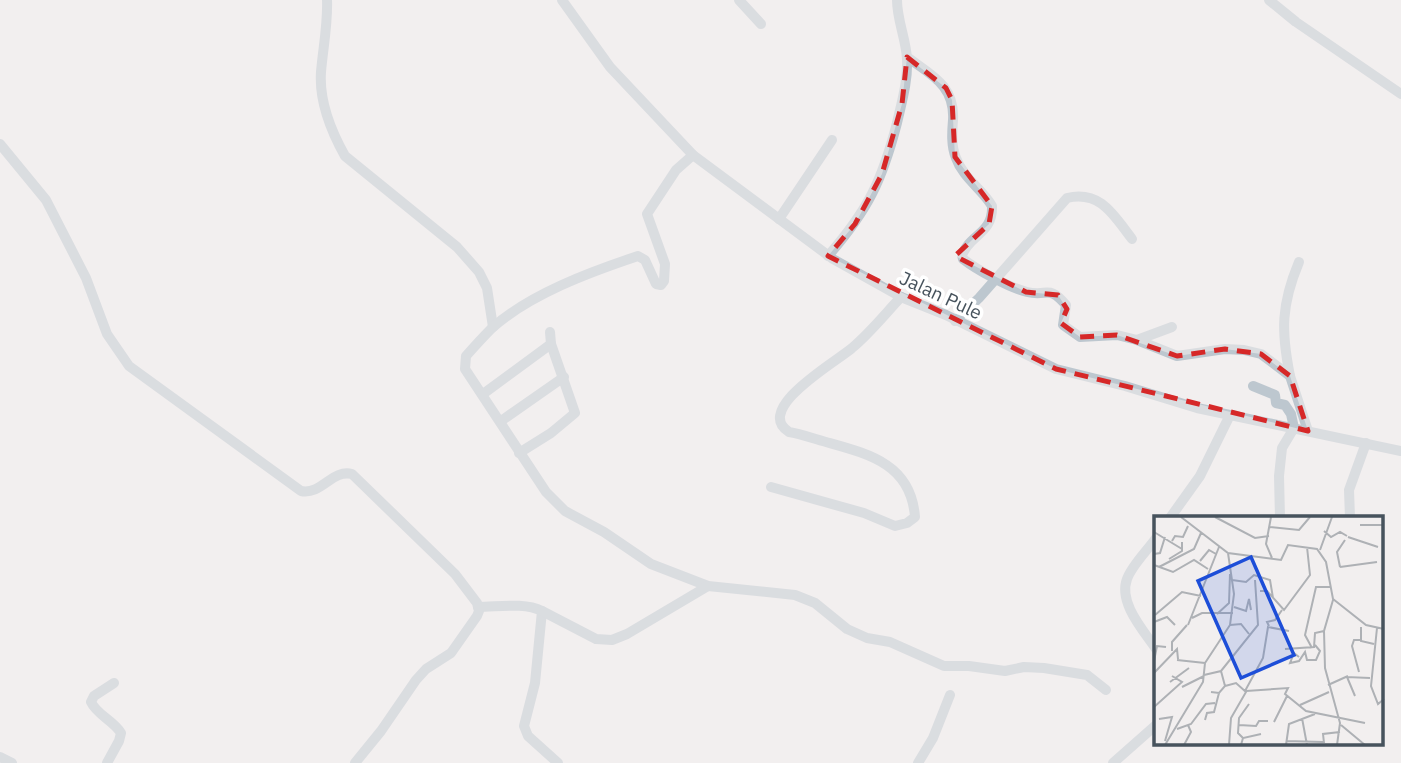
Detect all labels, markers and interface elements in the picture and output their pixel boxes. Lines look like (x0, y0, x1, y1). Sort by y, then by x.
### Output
street label: Jalan Pule (896, 265, 986, 325)
inset map (1154, 516, 1384, 746)

